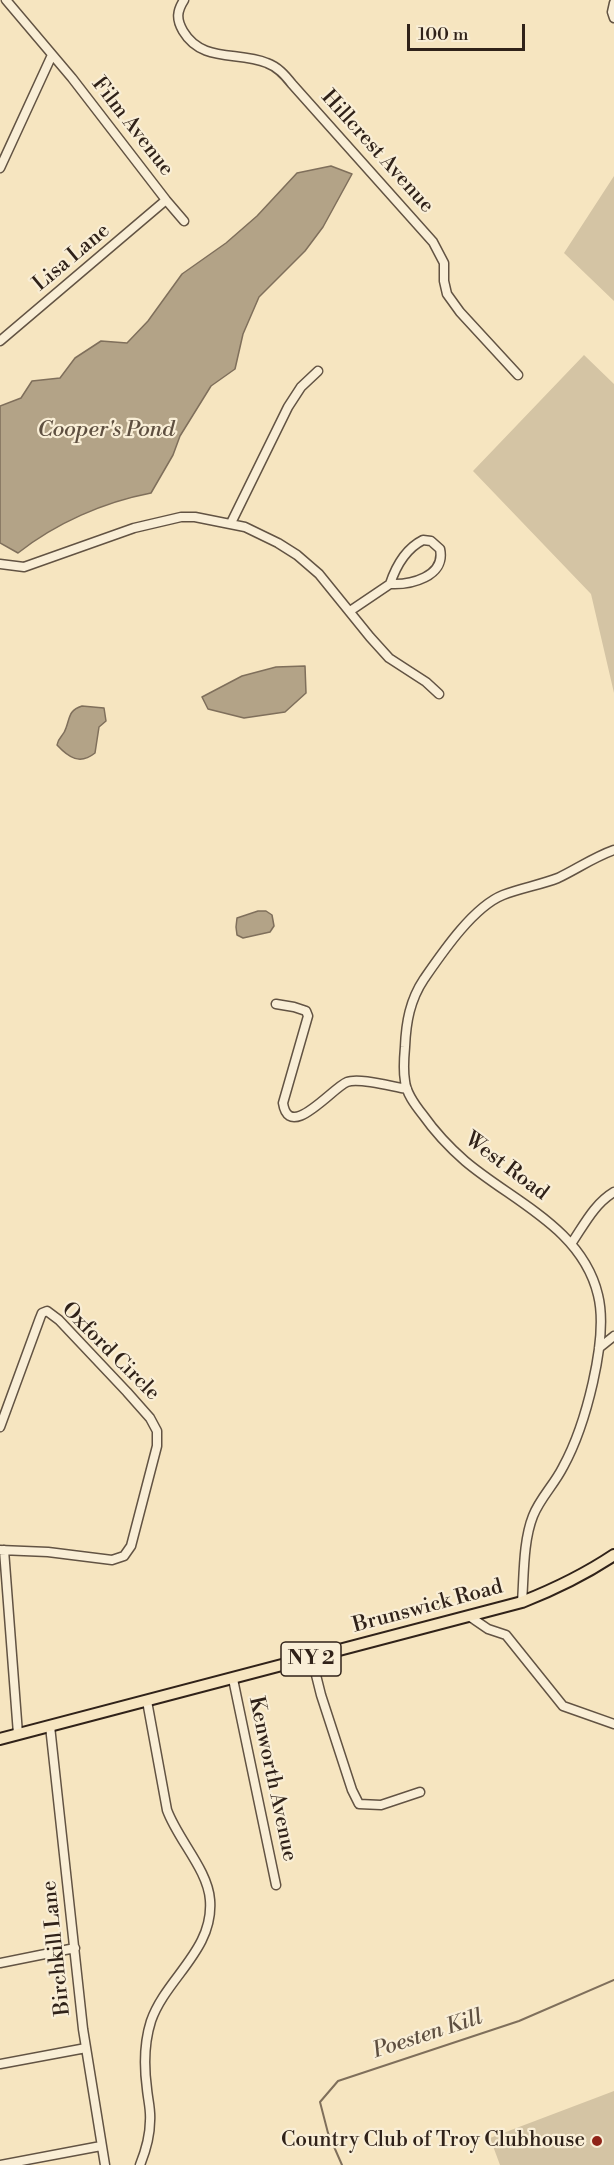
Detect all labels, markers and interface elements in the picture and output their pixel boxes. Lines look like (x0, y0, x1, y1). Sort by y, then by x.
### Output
scale bar (410, 12, 528, 50)
text: 100 m (418, 23, 469, 46)
street label: Film Avenue (86, 72, 178, 182)
street label: Hillcrest Avenue (315, 85, 439, 219)
street label: Lisa Lane (28, 219, 116, 297)
water label: Cooper's Pond (38, 418, 174, 444)
street label: West Road (459, 1127, 553, 1207)
street label: Oxford Circle (56, 1298, 164, 1406)
street label: Brunswick Road (350, 1575, 506, 1639)
road number: NY 2 (281, 1642, 341, 1676)
street label: Kenworth Avenue (242, 1694, 302, 1864)
street label: Birchkill Lane (37, 1879, 77, 2017)
water label: Poesten Kill (370, 2005, 486, 2065)
place label: Country Club of Troy Clubhouse (281, 2128, 585, 2154)
marker: Country Club of Troy Clubhouse (590, 2134, 604, 2148)

